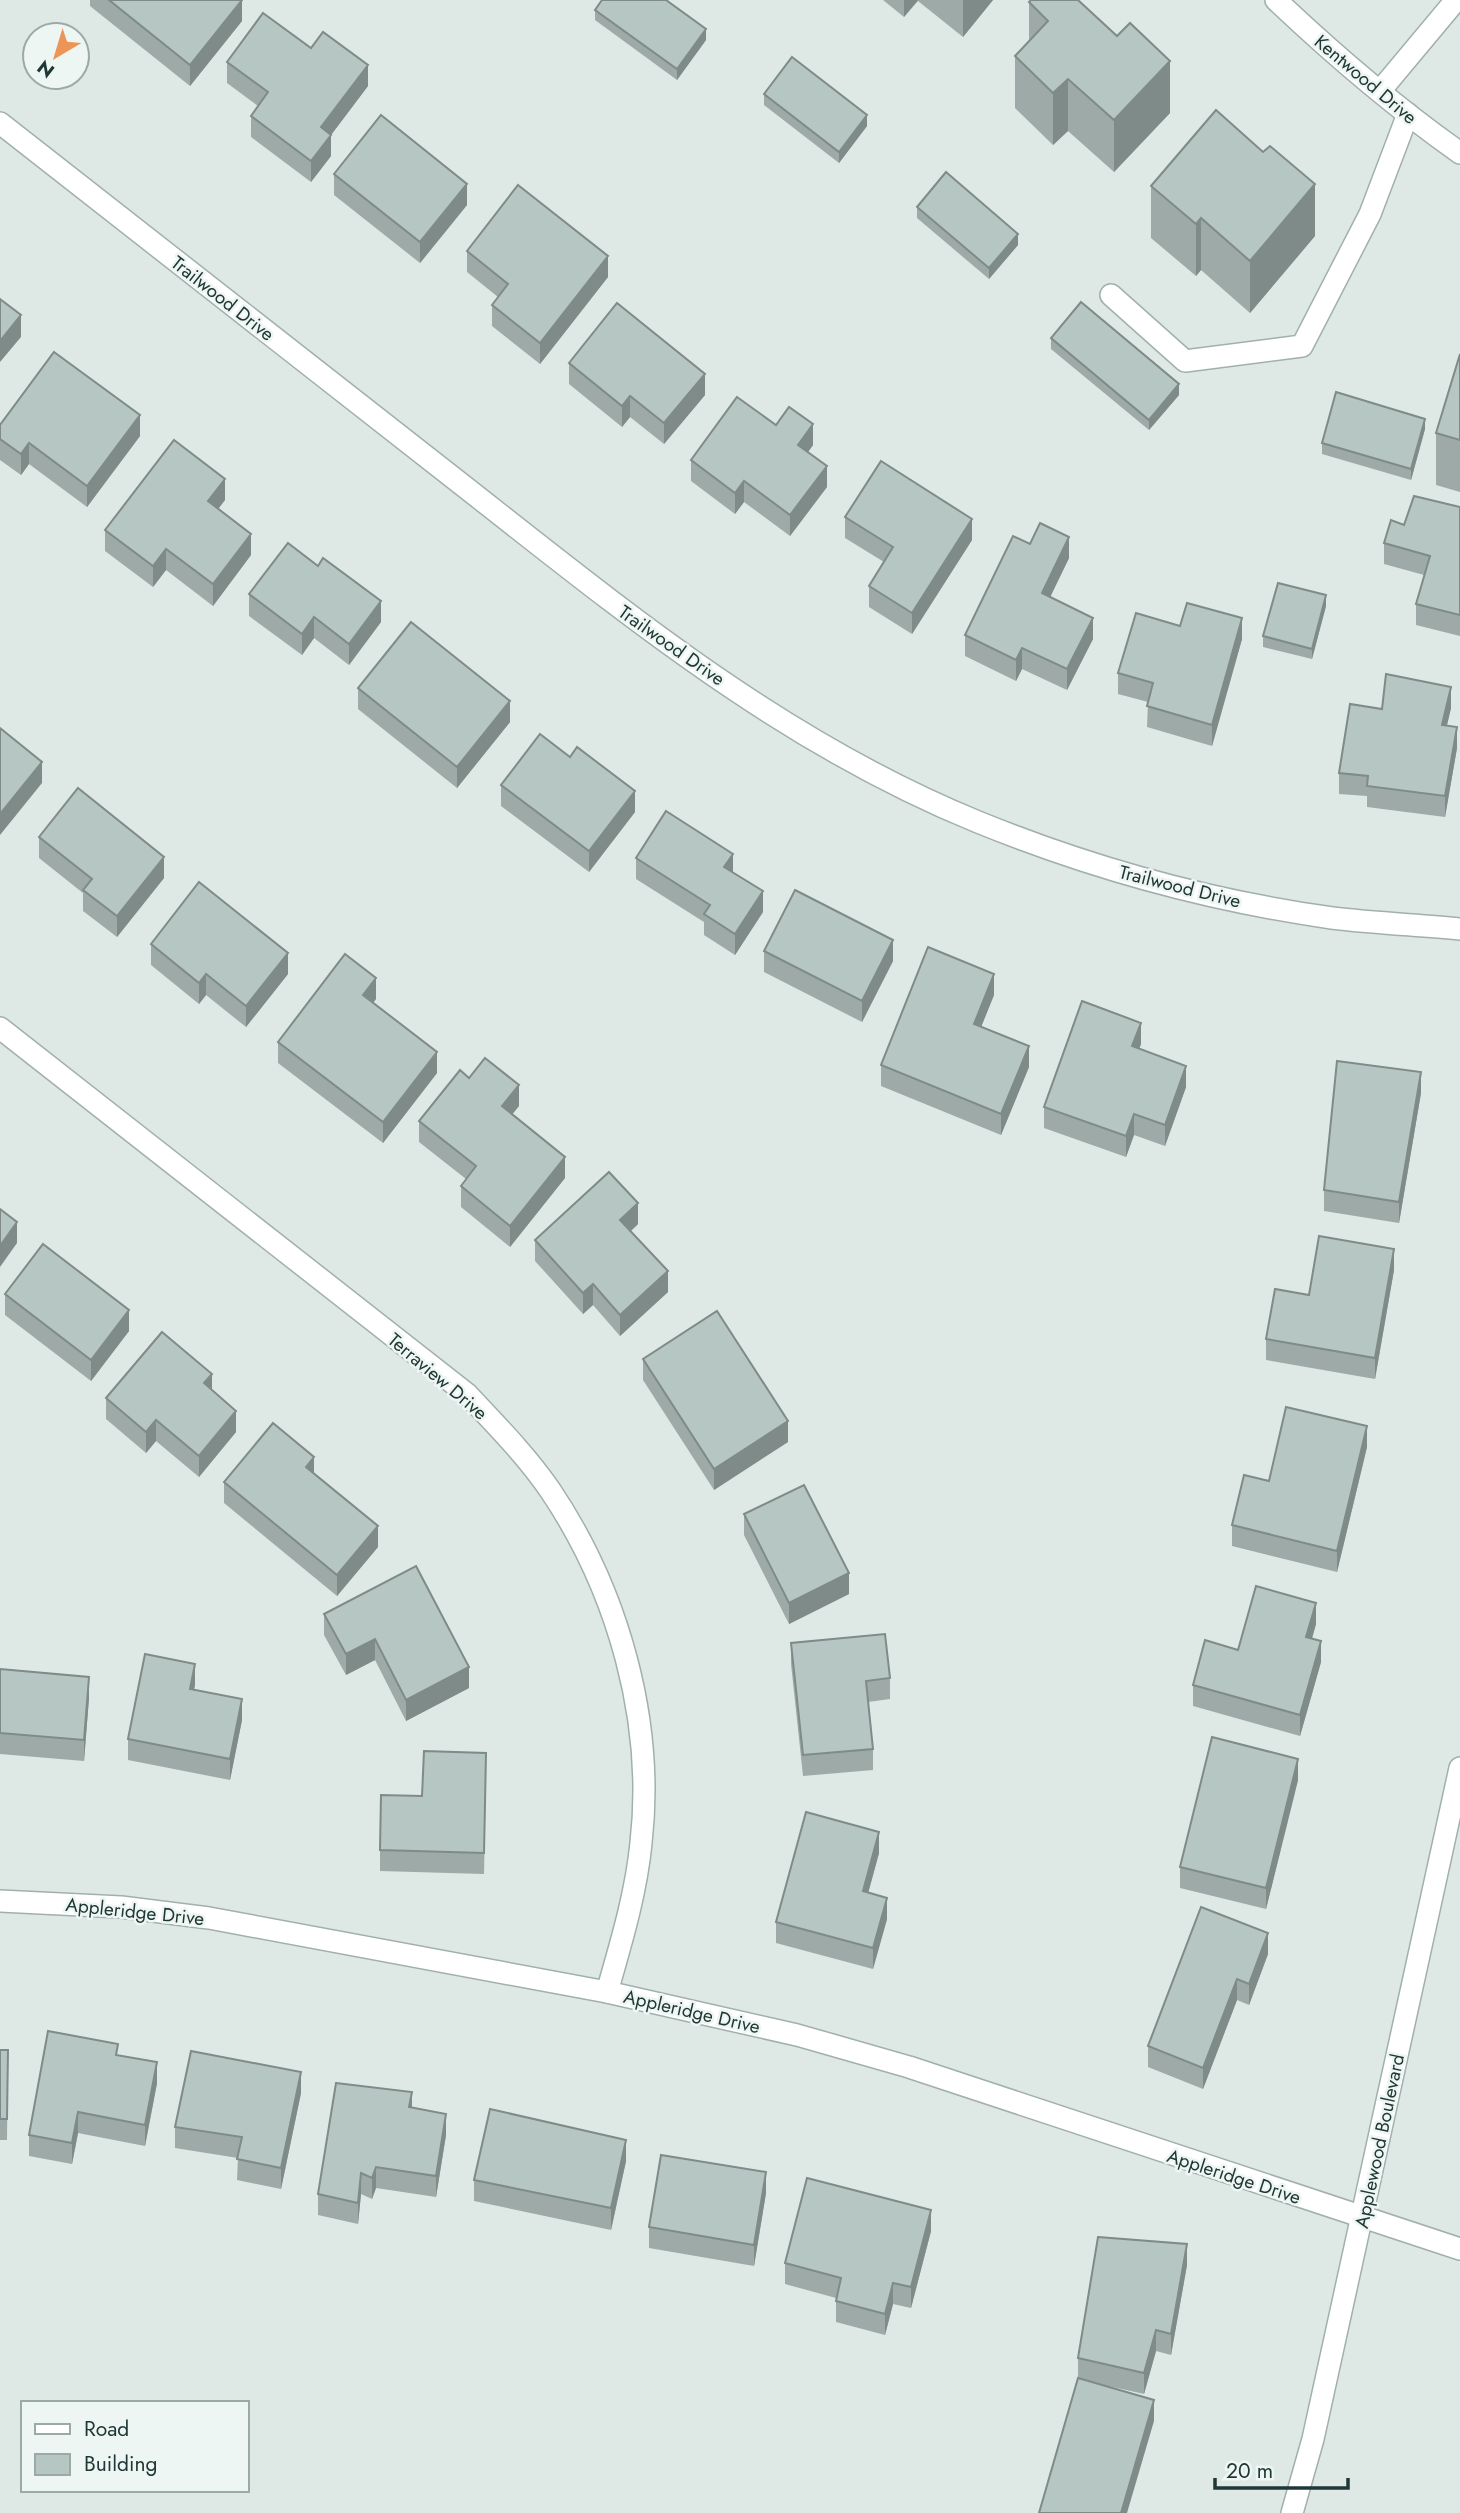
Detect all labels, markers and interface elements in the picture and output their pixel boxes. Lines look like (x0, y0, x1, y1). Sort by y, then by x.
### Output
north arrow (21, 21, 91, 91)
street label: Kentwood Drive (1308, 28, 1423, 131)
text: N (32, 54, 60, 84)
street label: Trailwood Drive (165, 249, 280, 347)
street label: Trailwood Drive (613, 599, 731, 692)
street label: Trailwood Drive (1116, 858, 1244, 915)
street label: Terraview Drive (382, 1327, 493, 1426)
street label: Appleridge Drive (64, 1891, 206, 1932)
street label: Appleridge Drive (621, 1983, 763, 2040)
street label: Applewood Boulevard (1348, 2051, 1411, 2231)
street label: Appleridge Drive (1163, 2142, 1304, 2211)
legend (21, 2401, 248, 2492)
text: Road (84, 2414, 129, 2444)
scale bar (1215, 2446, 1348, 2490)
text: Building (84, 2449, 157, 2479)
text: 20 m (1226, 2456, 1273, 2486)

